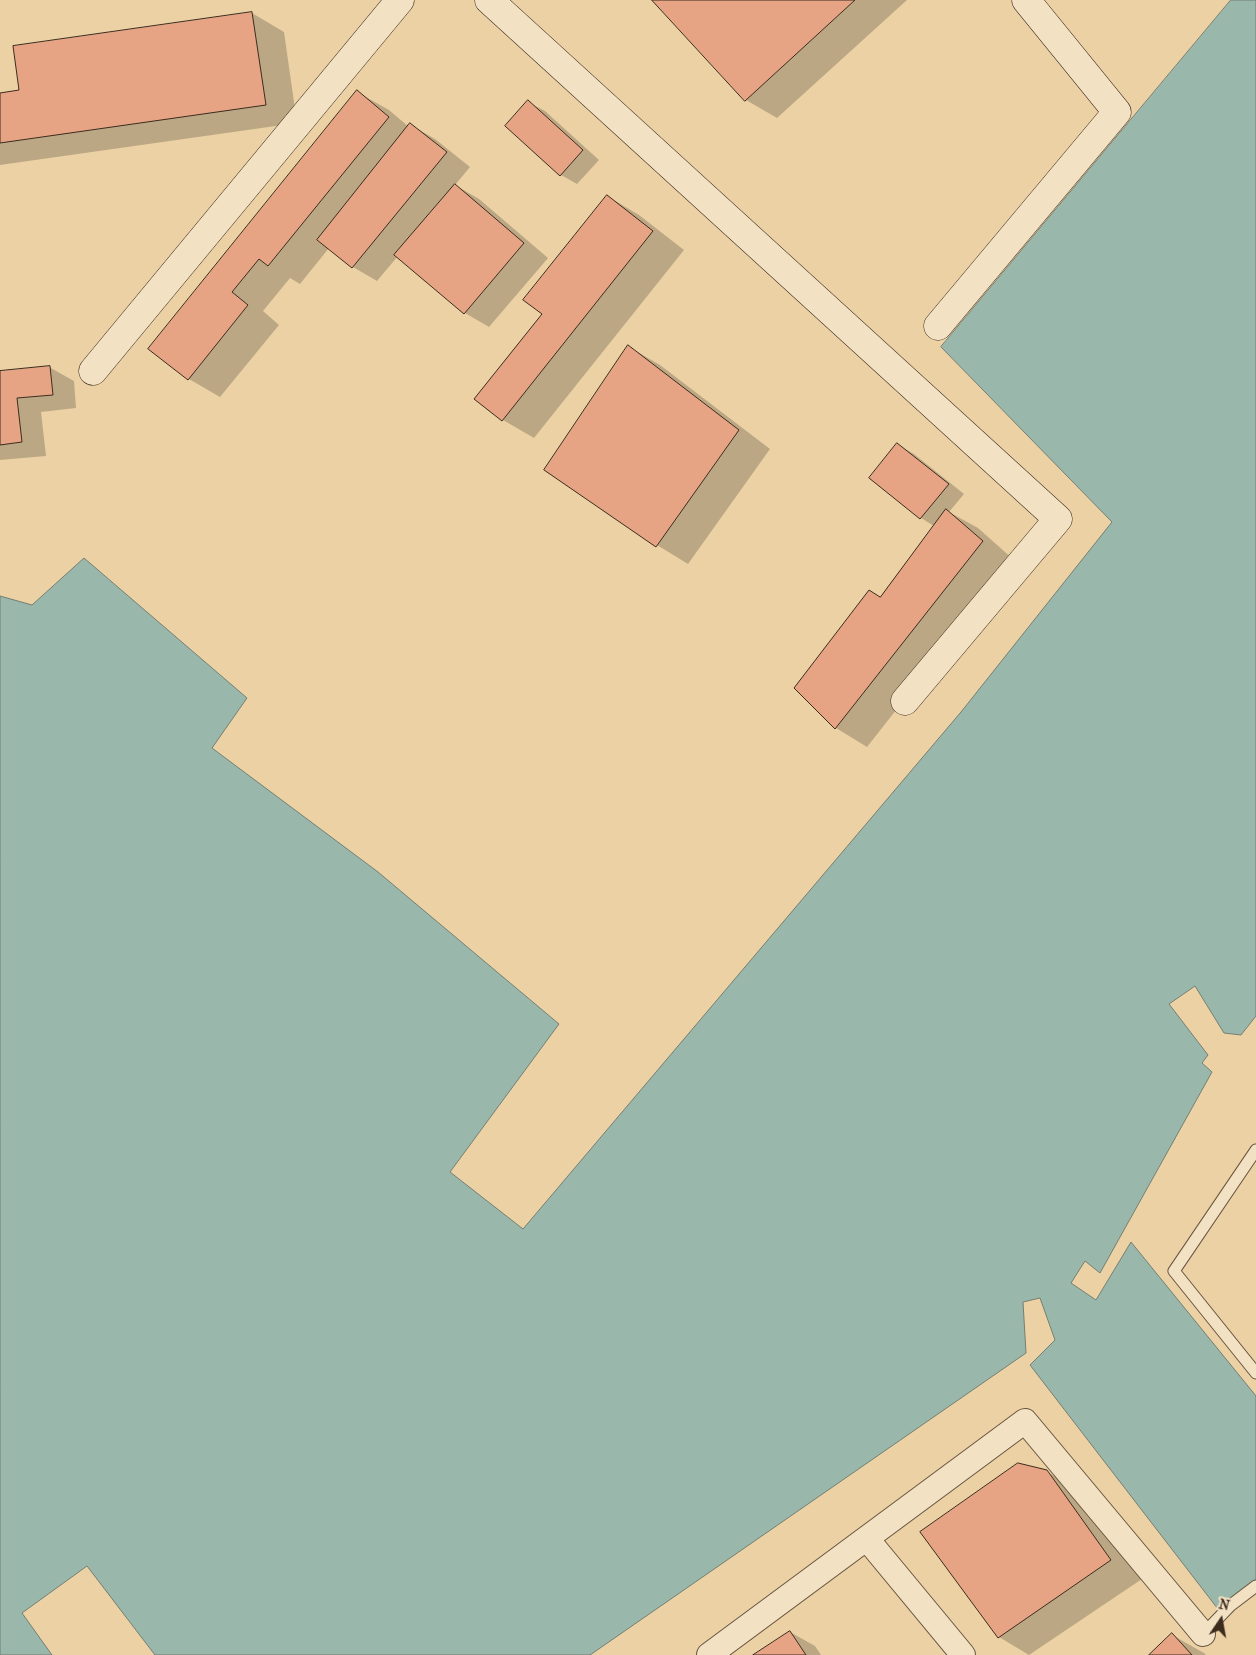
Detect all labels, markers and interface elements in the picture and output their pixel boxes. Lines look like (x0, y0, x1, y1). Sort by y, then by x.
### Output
north arrow (1196, 1595, 1246, 1645)
text: N (1217, 1595, 1231, 1614)

